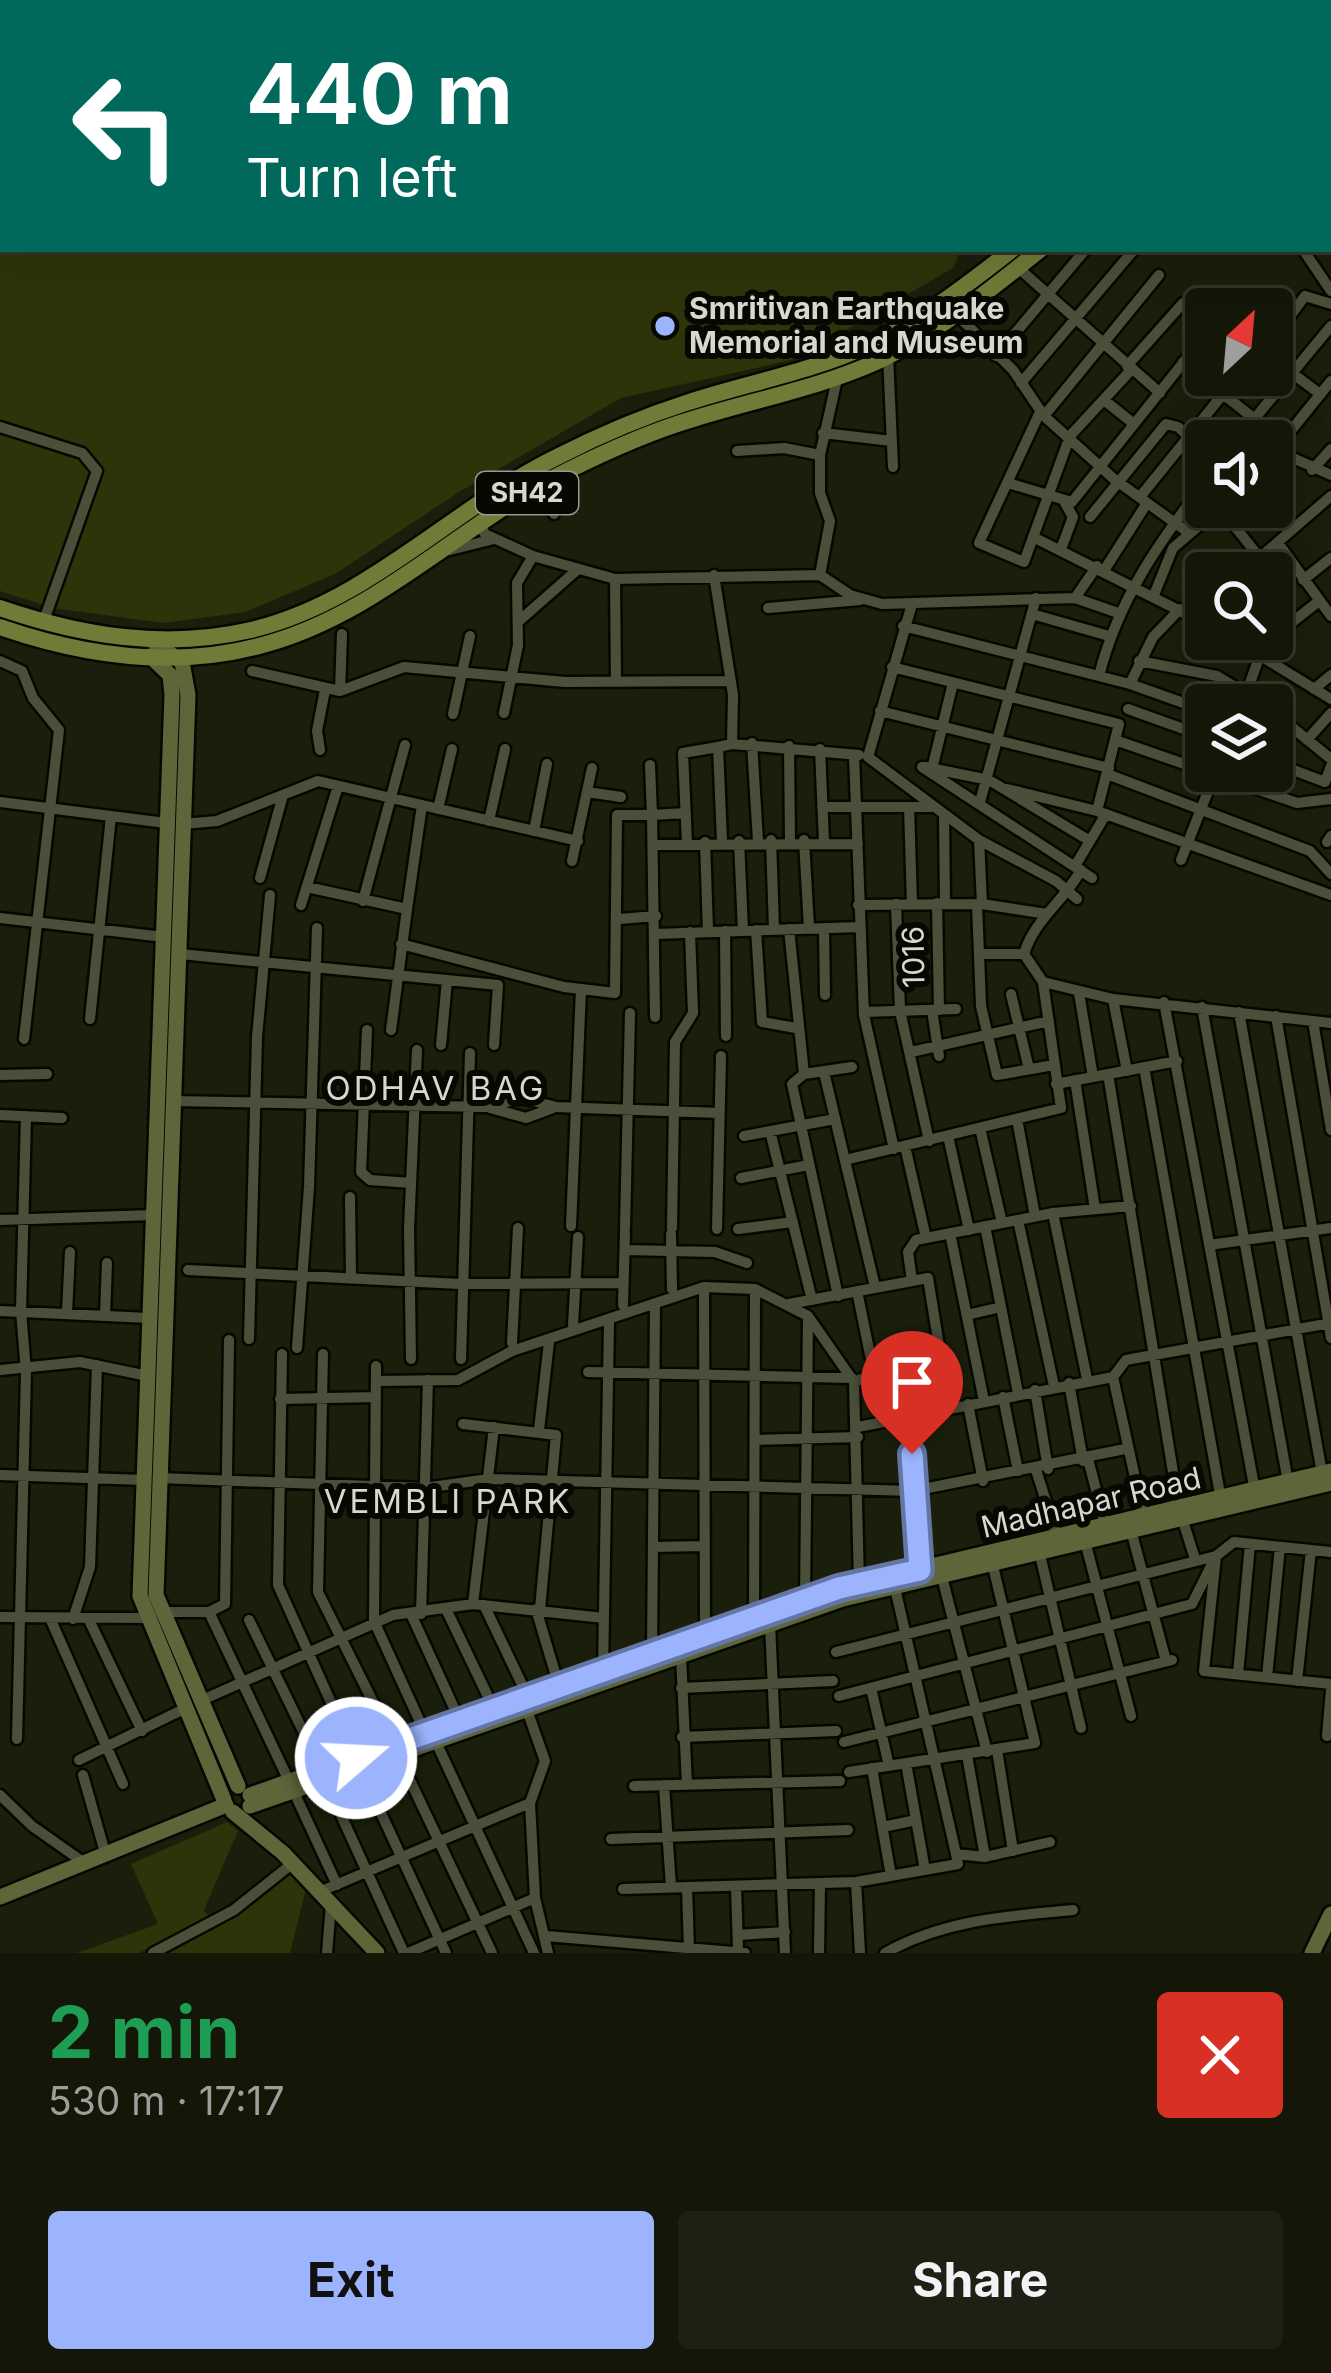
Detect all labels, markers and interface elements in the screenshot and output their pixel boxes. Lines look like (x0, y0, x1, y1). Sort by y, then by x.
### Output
text: 440 m (246, 43, 513, 144)
icon: left (48, 48, 204, 204)
text: Turn left (246, 145, 457, 210)
north arrow (1185, 288, 1293, 396)
map controls (1185, 288, 1293, 792)
place label: Smritivan Earthquake Memorial and Museum (689, 290, 1023, 360)
marker: Smritivan Earthquake Memorial and Museum (652, 313, 678, 339)
button: sound (1185, 420, 1293, 528)
road number: SH42 (476, 472, 578, 514)
button: search (1185, 552, 1293, 660)
button: layers (1185, 684, 1293, 792)
street label: 1016 (894, 926, 932, 988)
district label: ODHAV BAG (326, 1068, 547, 1108)
pin (861, 1331, 963, 1454)
icon: arrive (879, 1349, 945, 1415)
street label: Madhapar Road (977, 1459, 1204, 1545)
district label: VEMBLI PARK (324, 1481, 572, 1521)
position arrow (293, 1695, 419, 1821)
text: 2 min (48, 1988, 240, 2075)
button: close (1157, 1992, 1283, 2118)
text: 530 m · 17:17 (48, 2077, 285, 2124)
button: Exit (48, 2211, 654, 2349)
button: Share (678, 2211, 1283, 2349)

